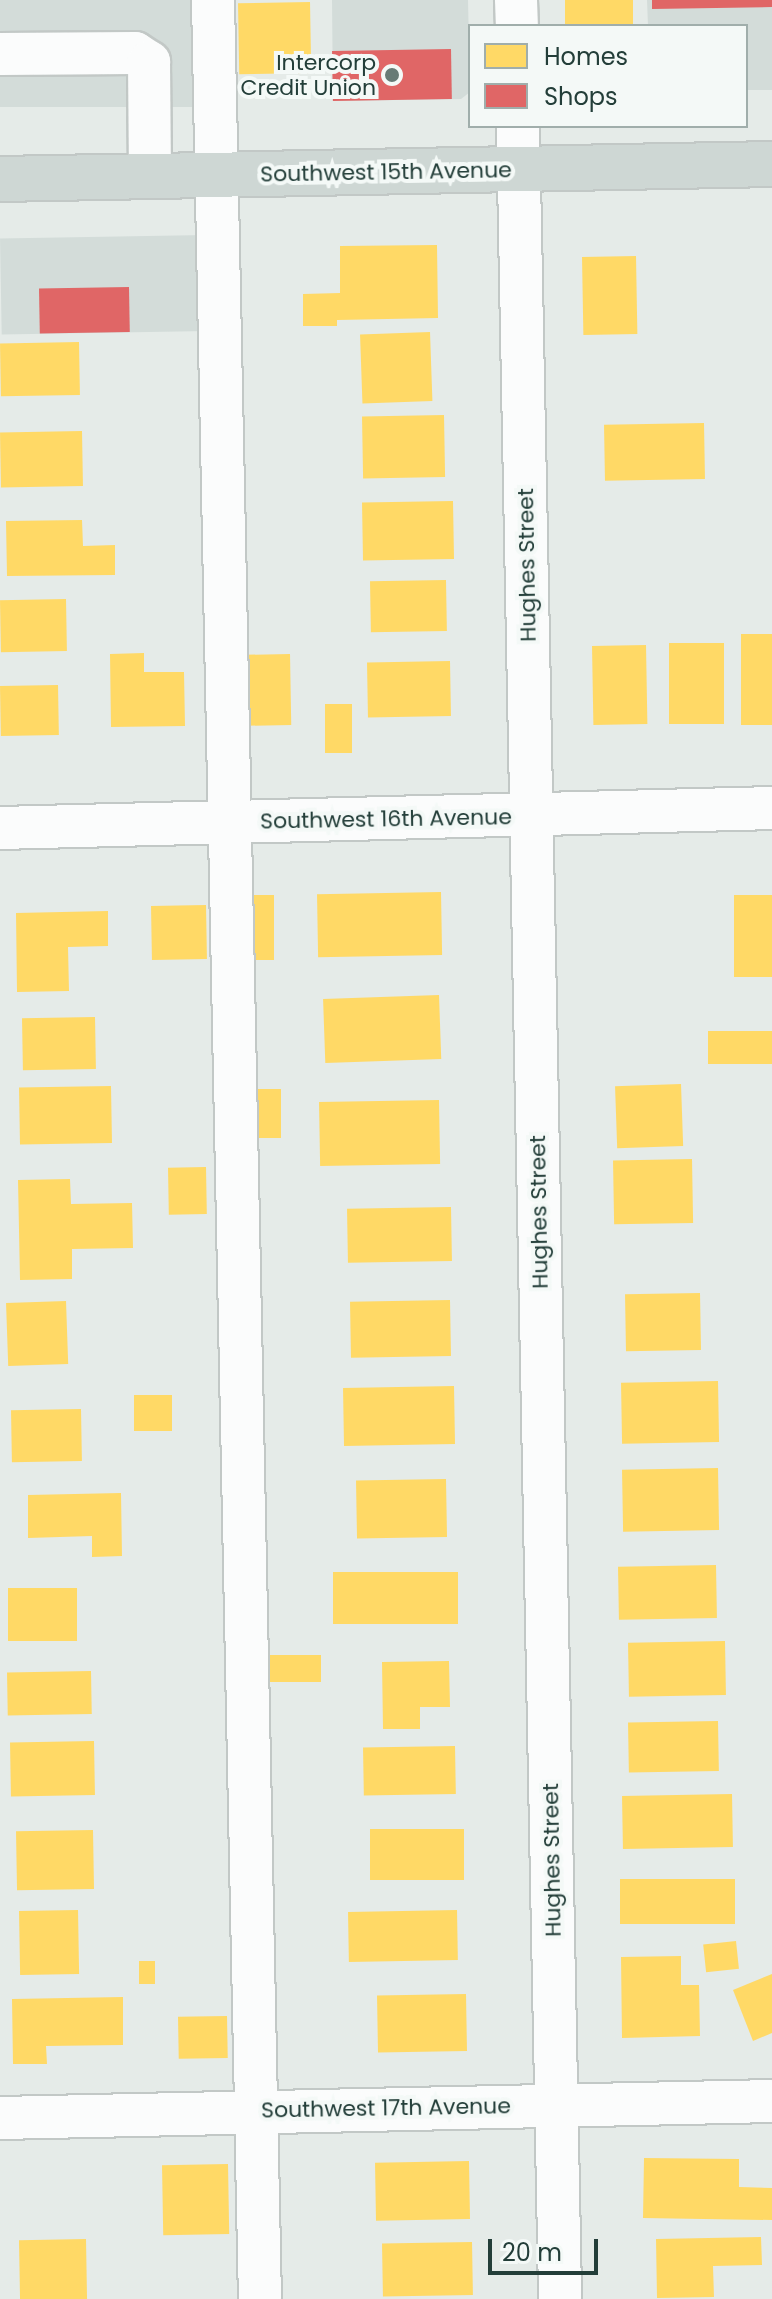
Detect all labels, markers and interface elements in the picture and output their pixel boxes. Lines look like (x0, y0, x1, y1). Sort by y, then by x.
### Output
legend (468, 24, 748, 128)
text: Homes (544, 40, 628, 73)
place label: Intercorp Credit Union (241, 49, 376, 100)
marker: Intercorp Credit Union (383, 66, 401, 84)
text: Shops (544, 80, 618, 113)
street label: Southwest 15th Avenue (260, 157, 512, 187)
street label: Hughes Street (512, 488, 542, 642)
street label: Southwest 16th Avenue (260, 804, 512, 834)
street label: Hughes Street (524, 1135, 554, 1289)
street label: Hughes Street (537, 1783, 567, 1937)
street label: Southwest 17th Avenue (261, 2093, 511, 2123)
scale bar (492, 2223, 602, 2273)
text: 20 m (502, 2236, 562, 2269)

